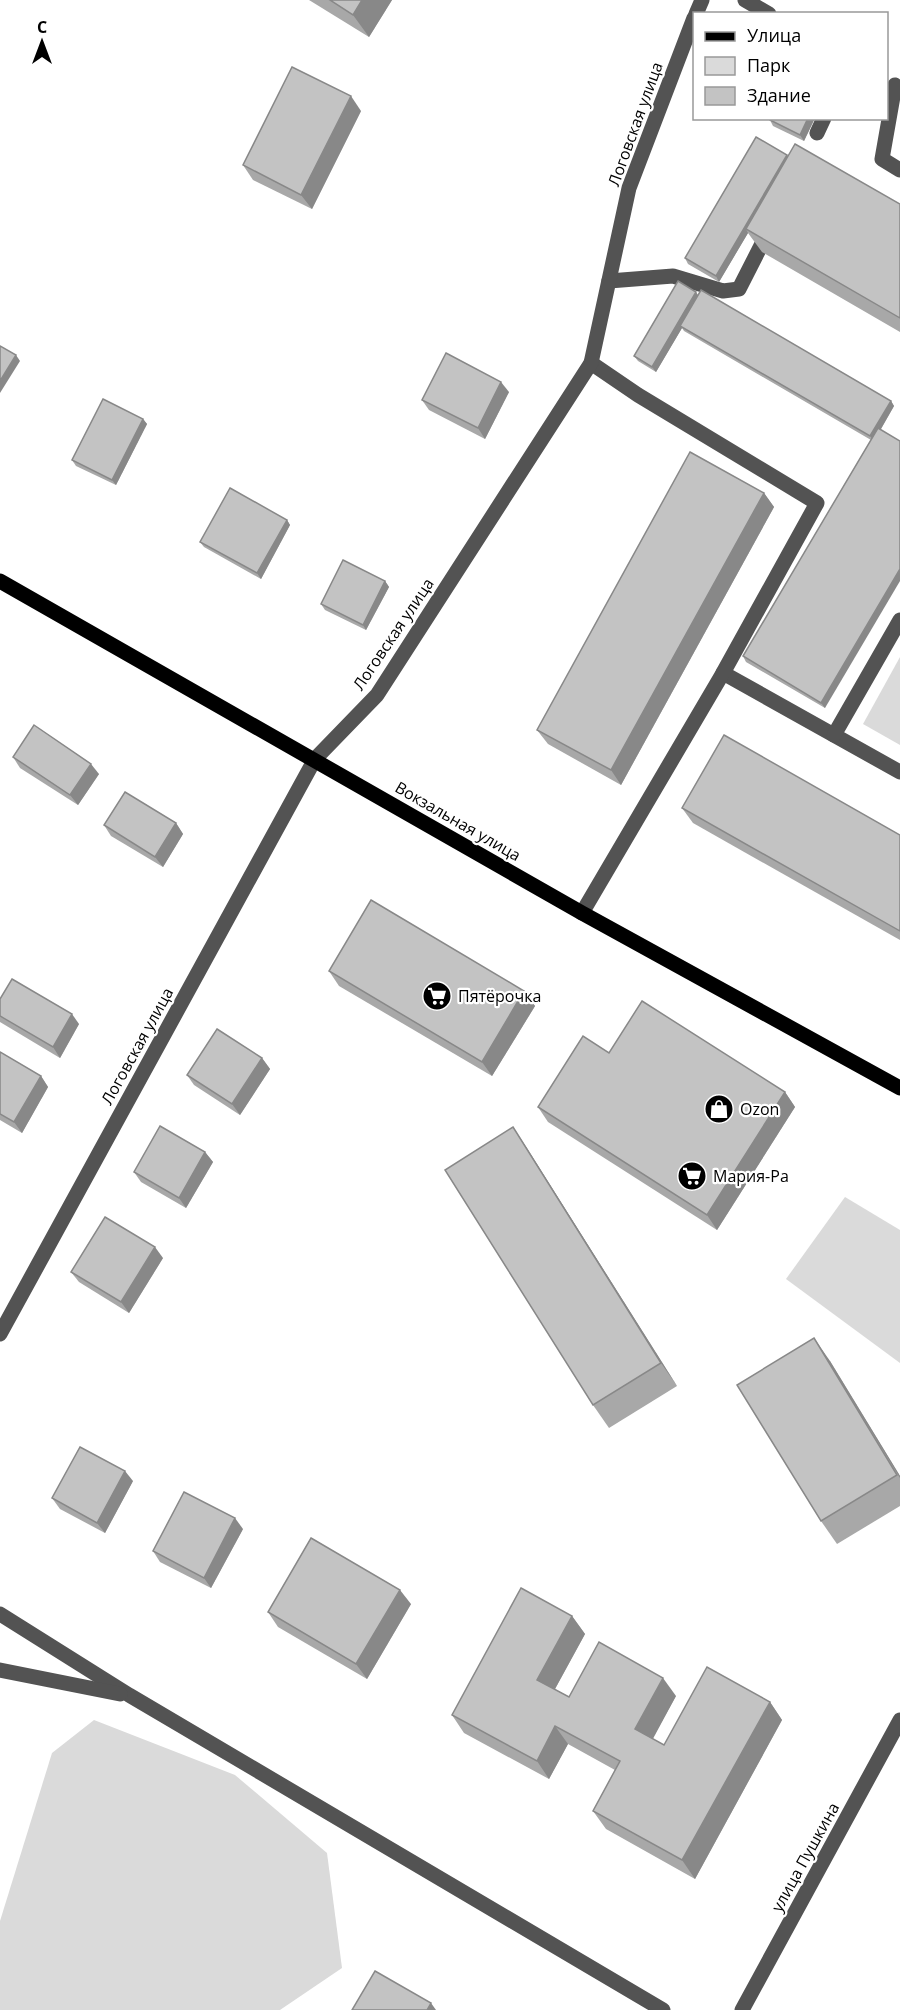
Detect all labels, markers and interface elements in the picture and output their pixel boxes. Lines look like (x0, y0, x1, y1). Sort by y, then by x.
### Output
north arrow (12, 12, 72, 72)
legend (693, 12, 888, 120)
text: С (37, 16, 47, 38)
text: Улица (747, 23, 801, 47)
text: Парк (747, 53, 791, 77)
street label: Логовская улица (602, 59, 668, 189)
text: Здание (747, 83, 811, 107)
street label: Логовская улица (347, 574, 439, 694)
street label: Вокзальная улица (391, 776, 525, 866)
supermarket icon: Пятёрочка (421, 980, 453, 1012)
street label: Логовская улица (96, 984, 178, 1108)
place label: Пятёрочка (458, 985, 541, 1007)
shop icon: Ozon (703, 1093, 735, 1125)
place label: Ozon (740, 1098, 779, 1120)
supermarket icon: Мария-Ра (676, 1160, 708, 1192)
place label: Мария-Ра (713, 1165, 789, 1187)
street label: улица Пушкина (766, 1798, 844, 1916)

